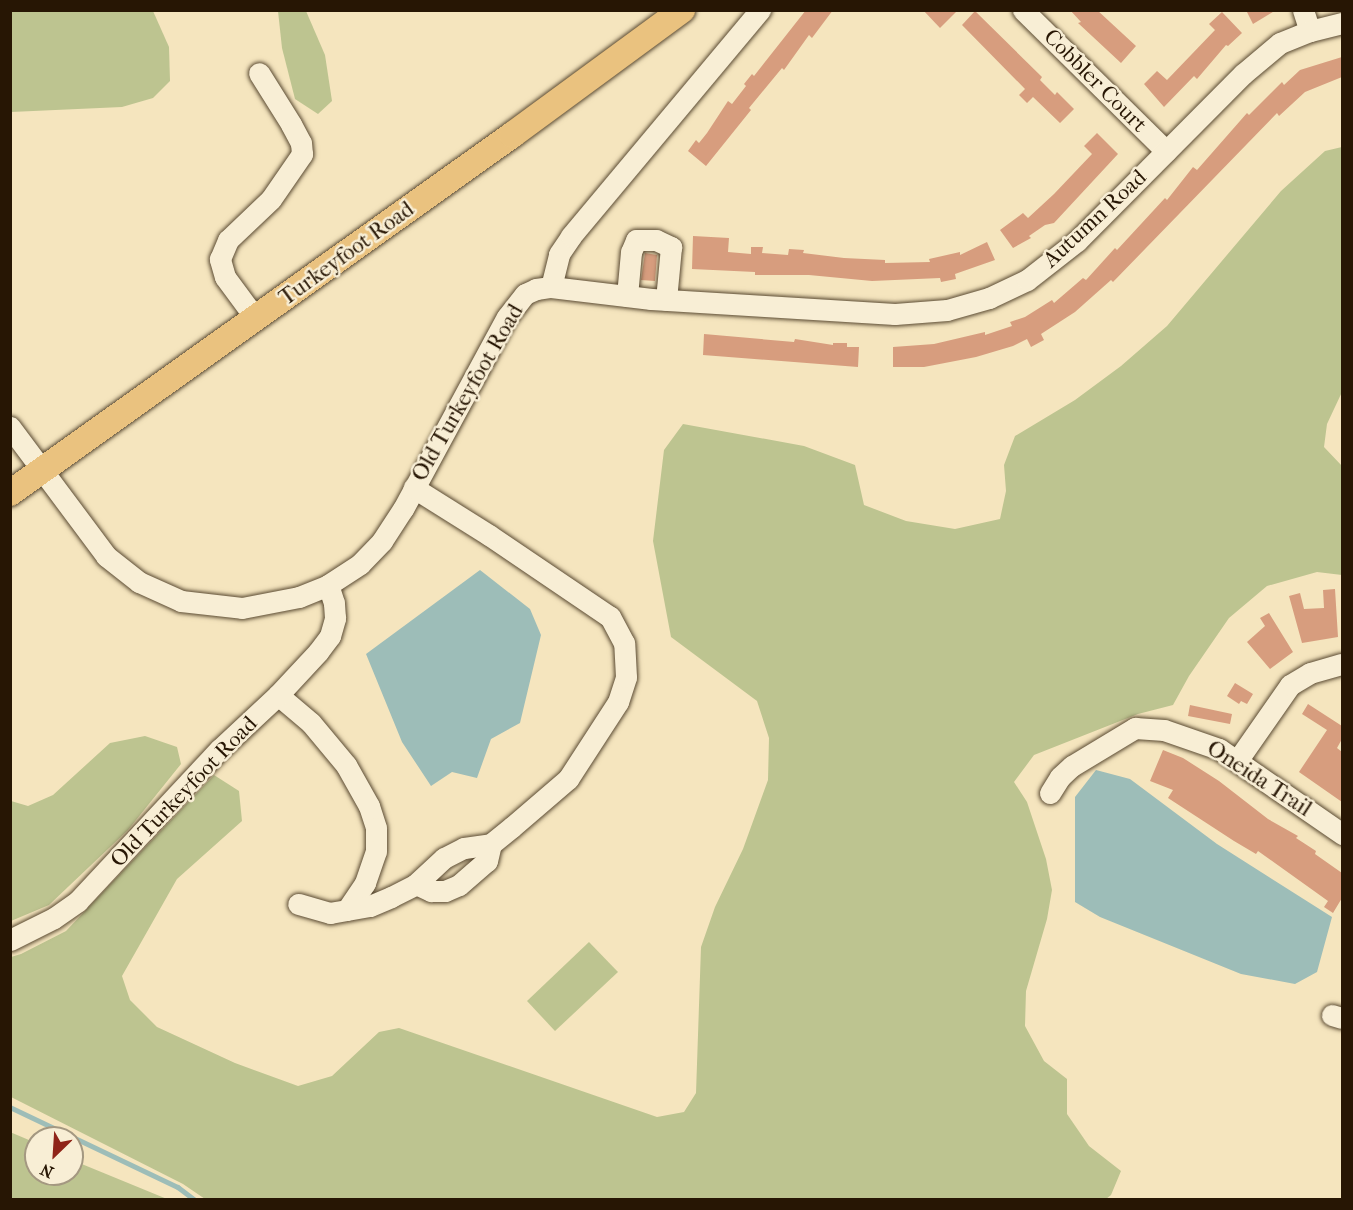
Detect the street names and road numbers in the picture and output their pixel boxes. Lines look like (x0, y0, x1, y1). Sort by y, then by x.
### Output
street label: Cobbler Court (1038, 24, 1152, 138)
street label: Autumn Road (1038, 165, 1152, 273)
street label: Turkeyfoot Road (275, 196, 419, 312)
street label: Old Turkeyfoot Road (407, 300, 529, 486)
street label: Old Turkeyfoot Road (105, 711, 263, 873)
street label: Oneida Trail (1202, 735, 1316, 823)

